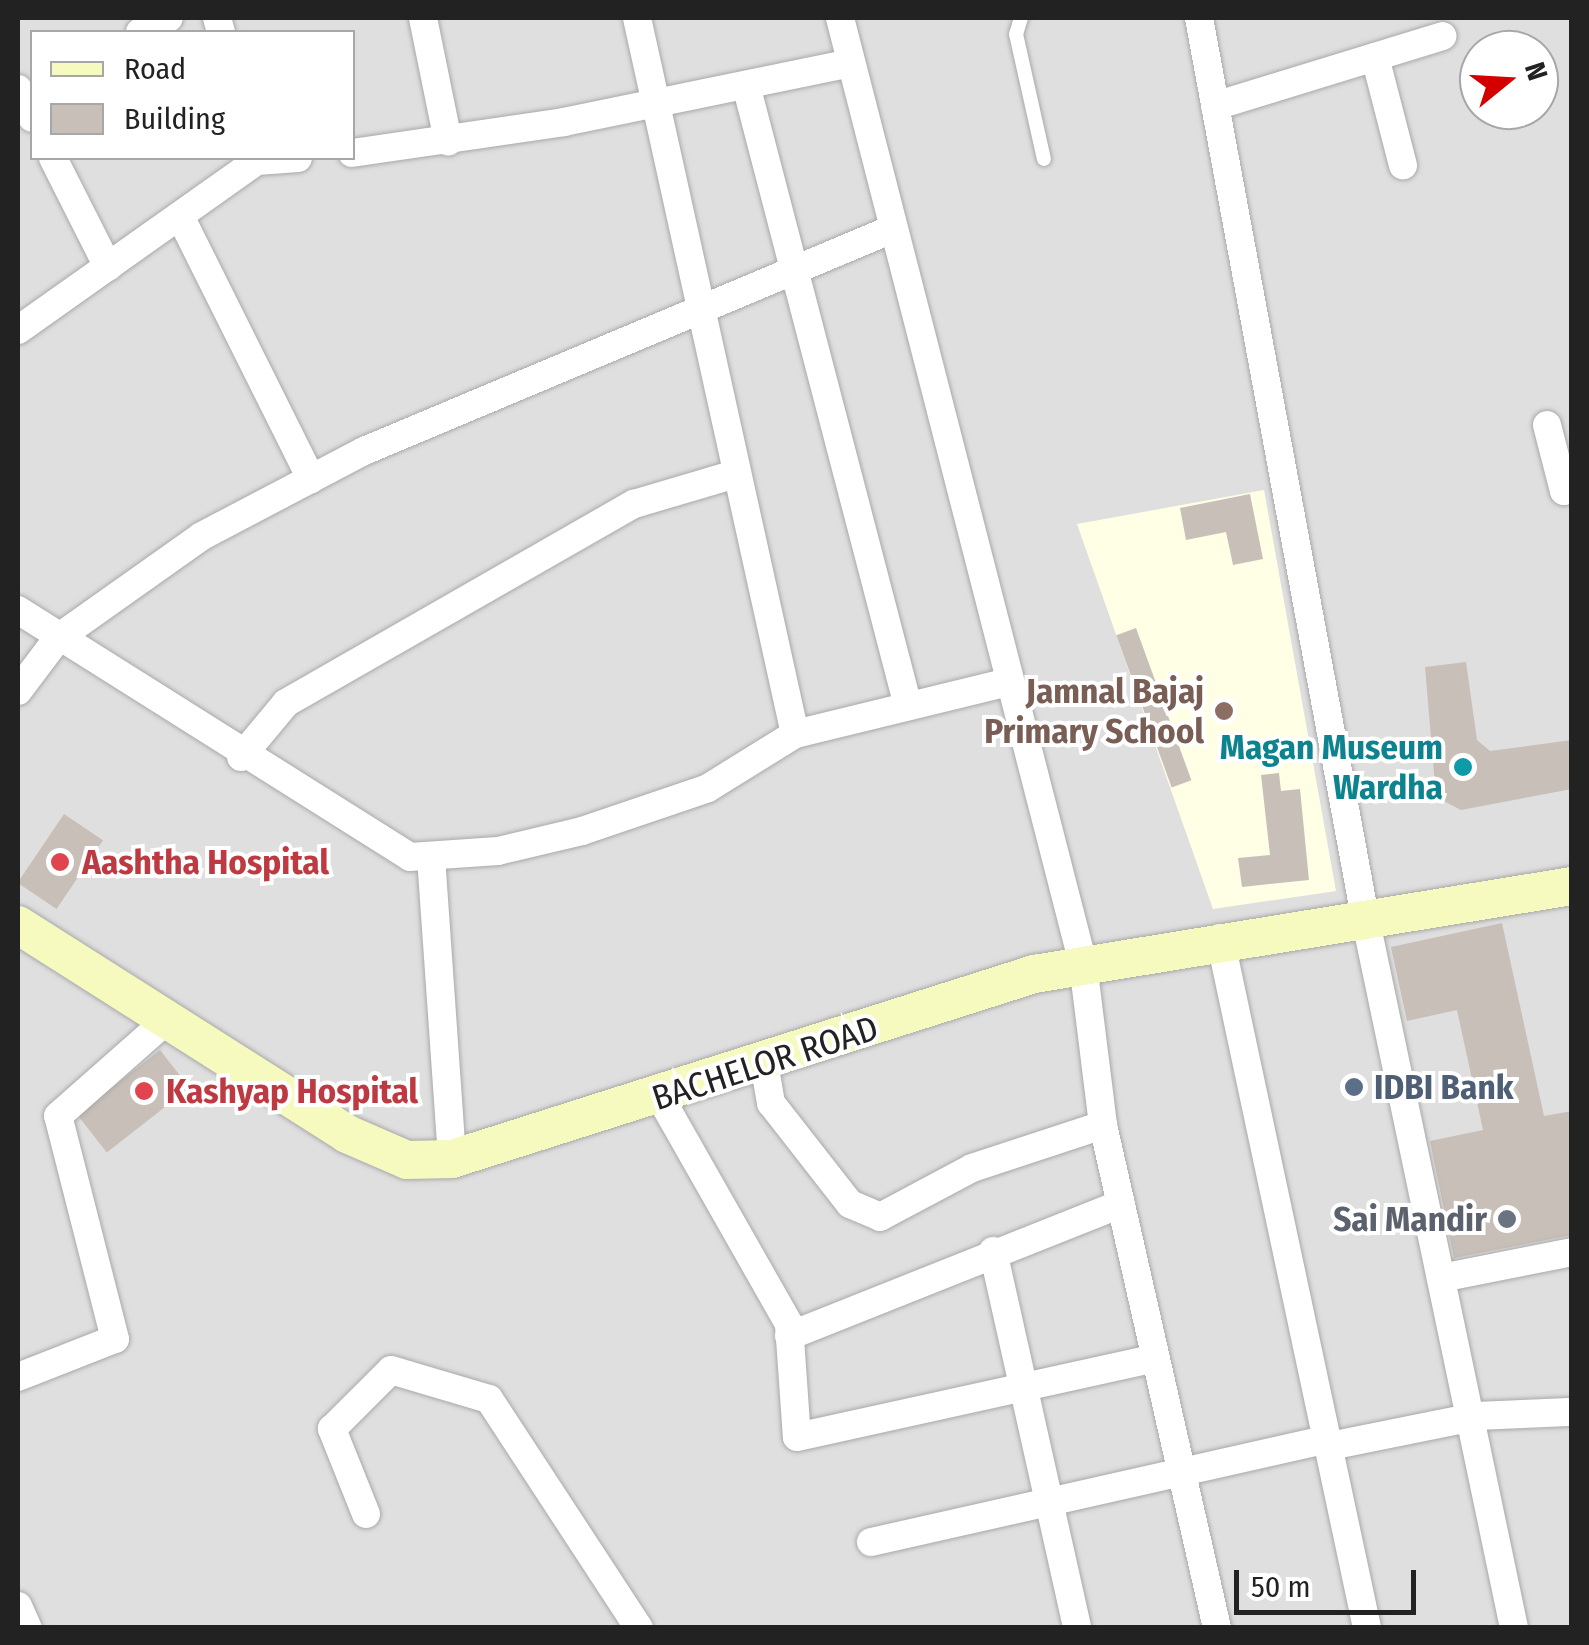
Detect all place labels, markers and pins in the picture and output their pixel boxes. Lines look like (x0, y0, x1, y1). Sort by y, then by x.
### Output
place label: Jamnal Bajaj Primary School (984, 670, 1204, 752)
marker: Jamnal Bajaj Primary School (1213, 700, 1235, 722)
place label: Magan Museum Wardha (1220, 726, 1443, 808)
marker: Magan Museum Wardha (1452, 756, 1474, 778)
place label: Aashtha Hospital (82, 841, 329, 883)
marker: Aashtha Hospital (47, 849, 73, 875)
place label: IDBI Bank (1374, 1066, 1514, 1108)
place label: Kashyap Hospital (166, 1070, 418, 1112)
marker: IDBI Bank (1343, 1076, 1365, 1098)
marker: Kashyap Hospital (131, 1078, 157, 1104)
place label: Sai Mandir (1333, 1198, 1487, 1240)
marker: Sai Mandir (1496, 1208, 1518, 1230)

